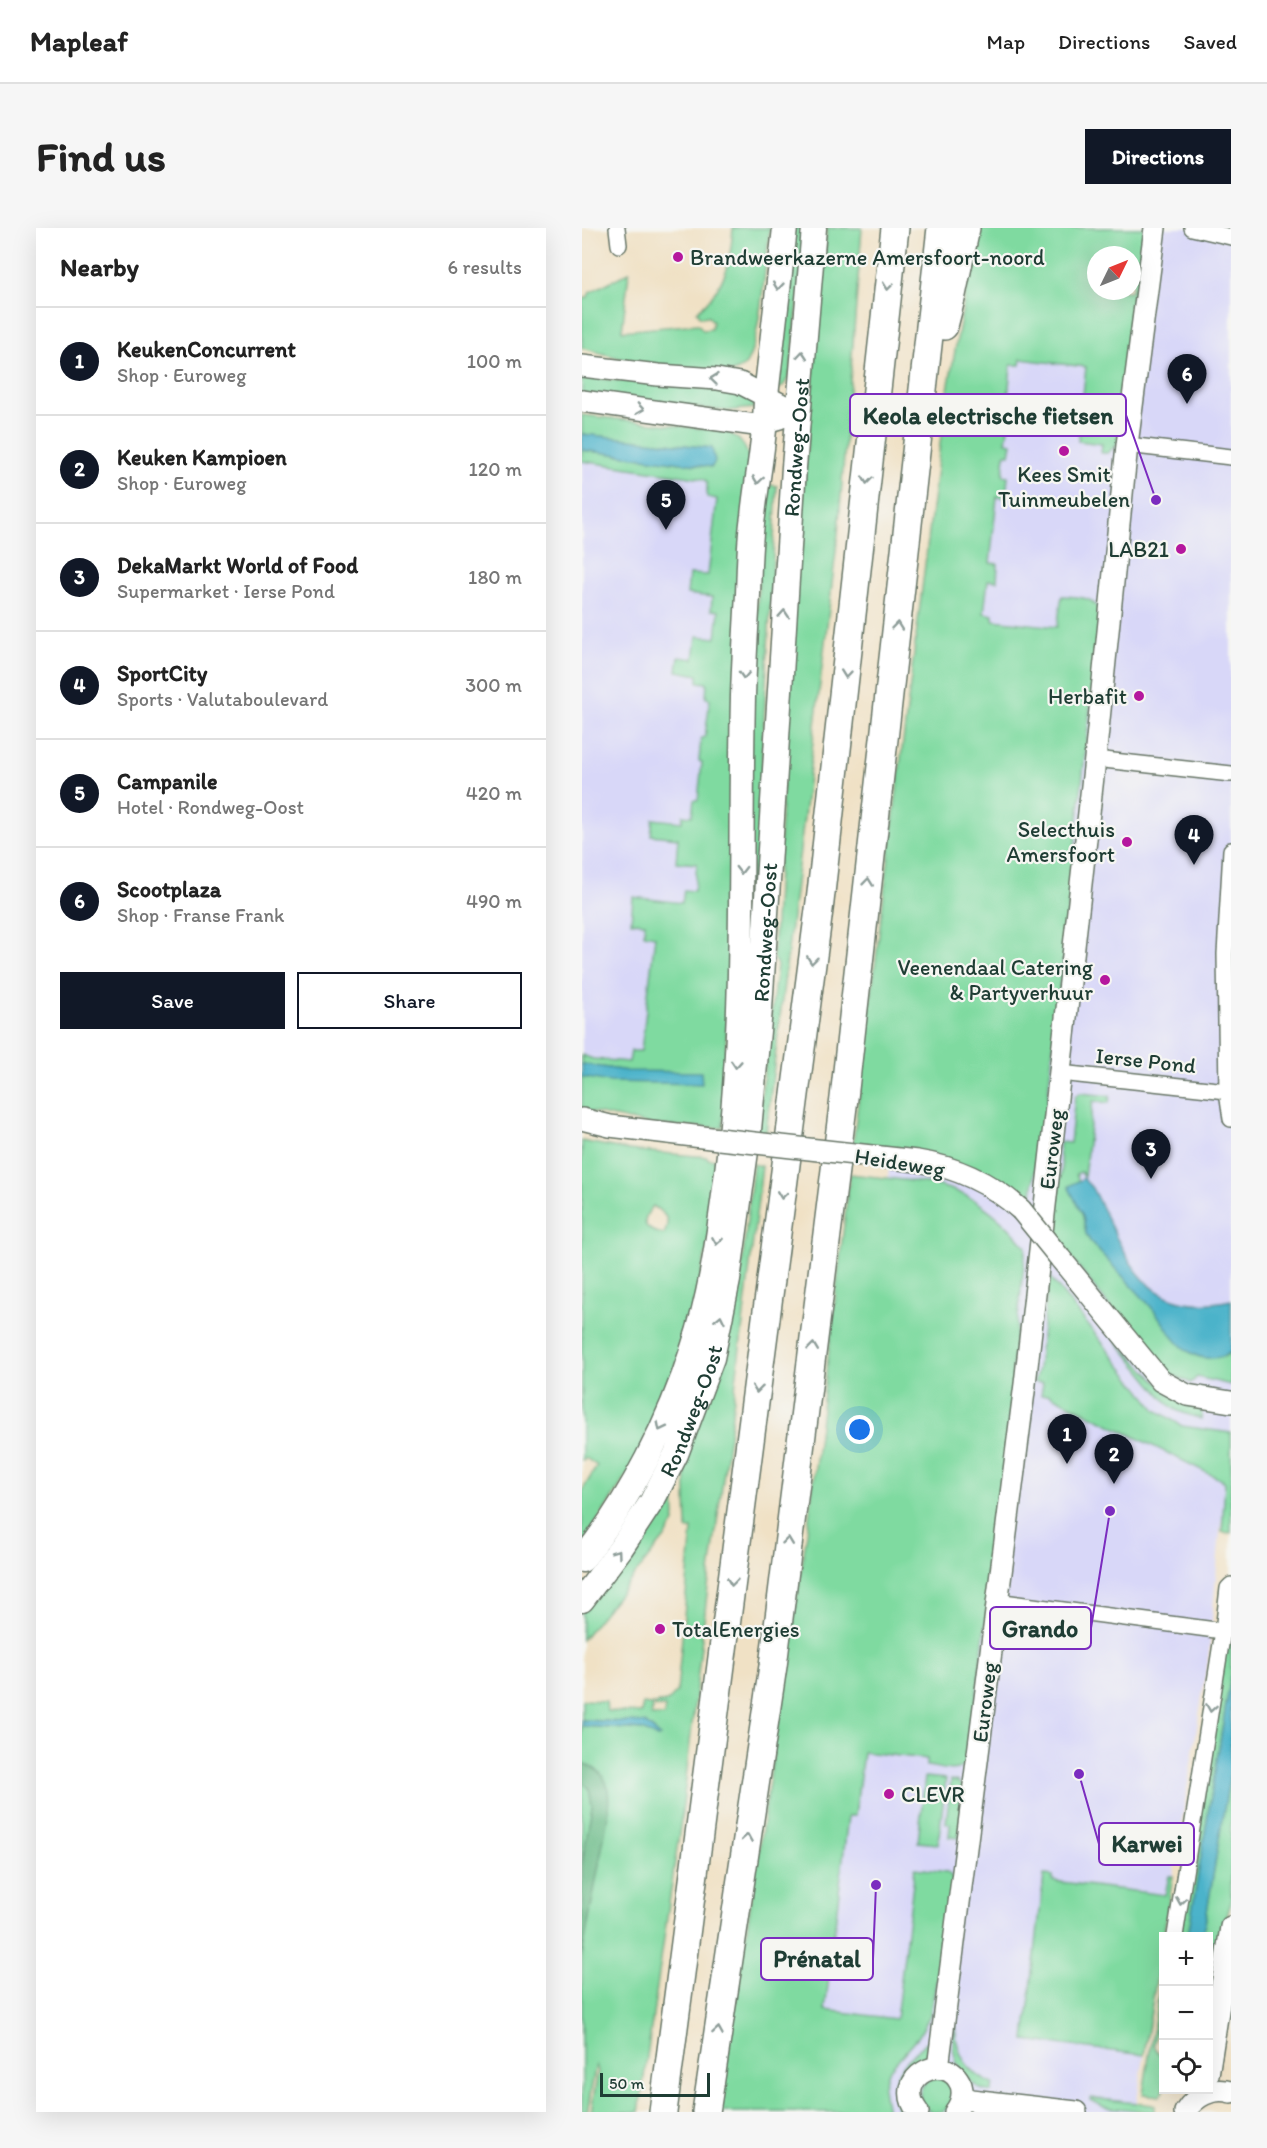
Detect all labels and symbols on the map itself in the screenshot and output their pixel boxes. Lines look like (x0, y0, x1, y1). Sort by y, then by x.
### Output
place label: Brandweerkazerne Amersfoort-noord (690, 244, 1045, 271)
north arrow (1087, 246, 1141, 300)
marker: Brandweerkazerne Amersfoort-noord (671, 250, 685, 264)
one-way arrow (772, 282, 785, 291)
one-way arrow (883, 282, 895, 291)
one-way arrow (795, 350, 808, 360)
pin: 6 (1168, 354, 1206, 404)
one-way arrow (709, 373, 719, 386)
street label: Rondweg-Oost (778, 377, 815, 518)
callout: Keola electrische fietsen (850, 394, 1126, 436)
text: Keola electrische fietsen (863, 401, 1113, 430)
one-way arrow (635, 403, 645, 415)
marker: Kees Smit Tuinmeubelen (1057, 444, 1071, 458)
place label: Kees Smit Tuinmeubelen (998, 461, 1130, 513)
one-way arrow (861, 475, 874, 485)
one-way arrow (752, 476, 764, 485)
pin: 5 (646, 480, 686, 530)
place label: LAB21 (1108, 536, 1169, 563)
marker: LAB21 (1174, 542, 1188, 556)
one-way arrow (778, 609, 791, 618)
one-way arrow (890, 621, 902, 630)
one-way arrow (840, 669, 852, 678)
one-way arrow (737, 670, 750, 679)
place label: Herbafit (1048, 683, 1127, 710)
marker: Herbafit (1132, 689, 1146, 703)
place label: Selecthuis Amersfoort (1006, 816, 1115, 868)
pin: 4 (1174, 816, 1214, 865)
marker: Selecthuis Amersfoort (1120, 835, 1134, 849)
street label: Rondweg-Oost (747, 862, 783, 1003)
one-way arrow (735, 865, 747, 874)
one-way arrow (861, 878, 874, 887)
place label: Veenendaal Catering & Partyverhuur (898, 954, 1094, 1006)
one-way arrow (807, 956, 819, 965)
marker: Veenendaal Catering & Partyverhuur (1098, 973, 1112, 987)
street label: Ierse Pond (1094, 1042, 1198, 1079)
one-way arrow (729, 1060, 742, 1069)
street label: Euroweg (1033, 1107, 1070, 1191)
pin: 3 (1132, 1130, 1170, 1179)
street label: Heideweg (853, 1142, 948, 1183)
one-way arrow (777, 1191, 789, 1200)
one-way arrow (711, 1236, 724, 1246)
one-way arrow (713, 1314, 726, 1324)
street label: Rondweg-Oost (654, 1343, 728, 1482)
one-way arrow (806, 1343, 818, 1352)
one-way arrow (751, 1384, 764, 1393)
pin: 1 (1048, 1414, 1086, 1464)
your location (845, 1415, 874, 1444)
one-way arrow (657, 1421, 668, 1432)
pin: 2 (1094, 1434, 1134, 1484)
one-way arrow (782, 1536, 794, 1545)
one-way arrow (610, 1549, 621, 1560)
one-way arrow (726, 1578, 739, 1587)
callout: Grando (990, 1607, 1091, 1649)
text: Grando (1002, 1614, 1078, 1643)
place label: TotalEnergies (672, 1616, 800, 1643)
marker: TotalEnergies (653, 1622, 667, 1636)
street label: Euroweg (966, 1660, 1003, 1744)
one-way arrow (1205, 1703, 1218, 1713)
place label: CLEVR (901, 1781, 965, 1808)
marker: CLEVR (882, 1787, 896, 1801)
callout: Karwei (1099, 1823, 1194, 1865)
text: Karwei (1111, 1829, 1183, 1858)
one-way arrow (740, 1833, 753, 1843)
one-way arrow (1175, 1896, 1187, 1905)
callout: Prénatal (761, 1938, 873, 1980)
text: Prénatal (773, 1944, 861, 1973)
one-way arrow (711, 2026, 724, 2036)
scale bar (600, 2070, 710, 2098)

